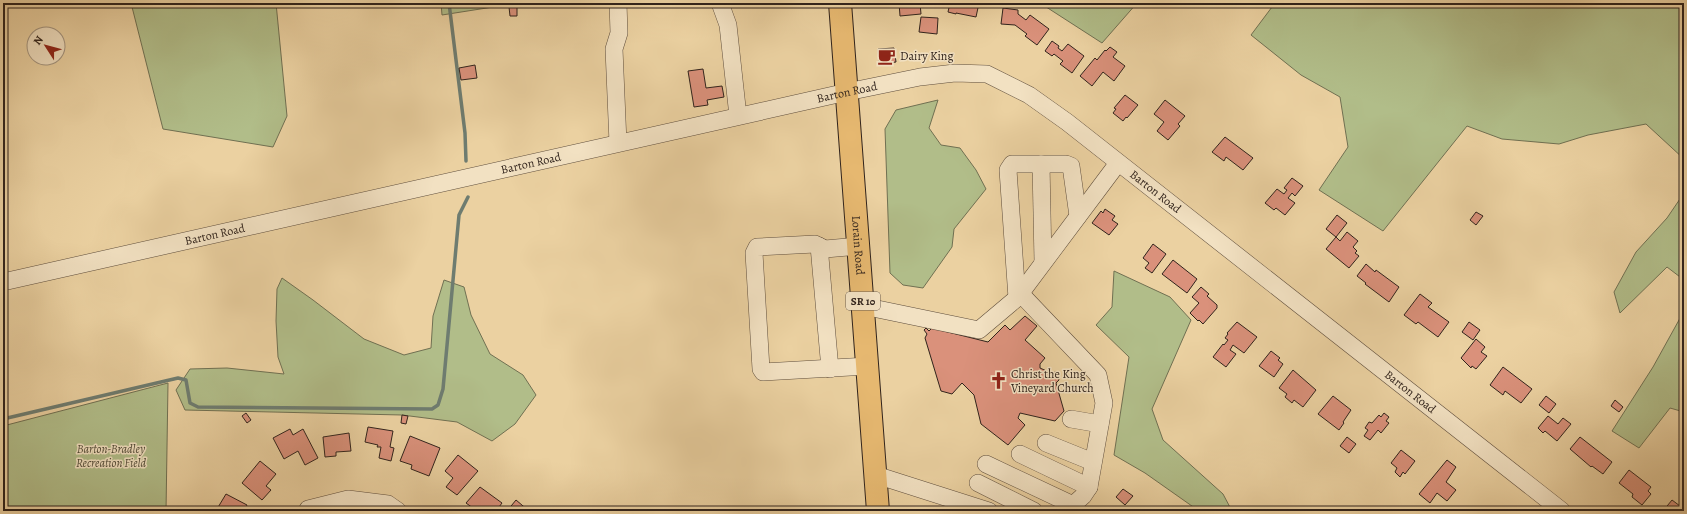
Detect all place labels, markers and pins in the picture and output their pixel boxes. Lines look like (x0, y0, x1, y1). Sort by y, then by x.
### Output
cafe icon: Dairy King (877, 46, 897, 66)
place label: Dairy King (900, 48, 953, 64)
place label: Christ the King Vineyard Church (1010, 366, 1094, 396)
church icon: Christ the King Vineyard Church (988, 371, 1008, 391)

